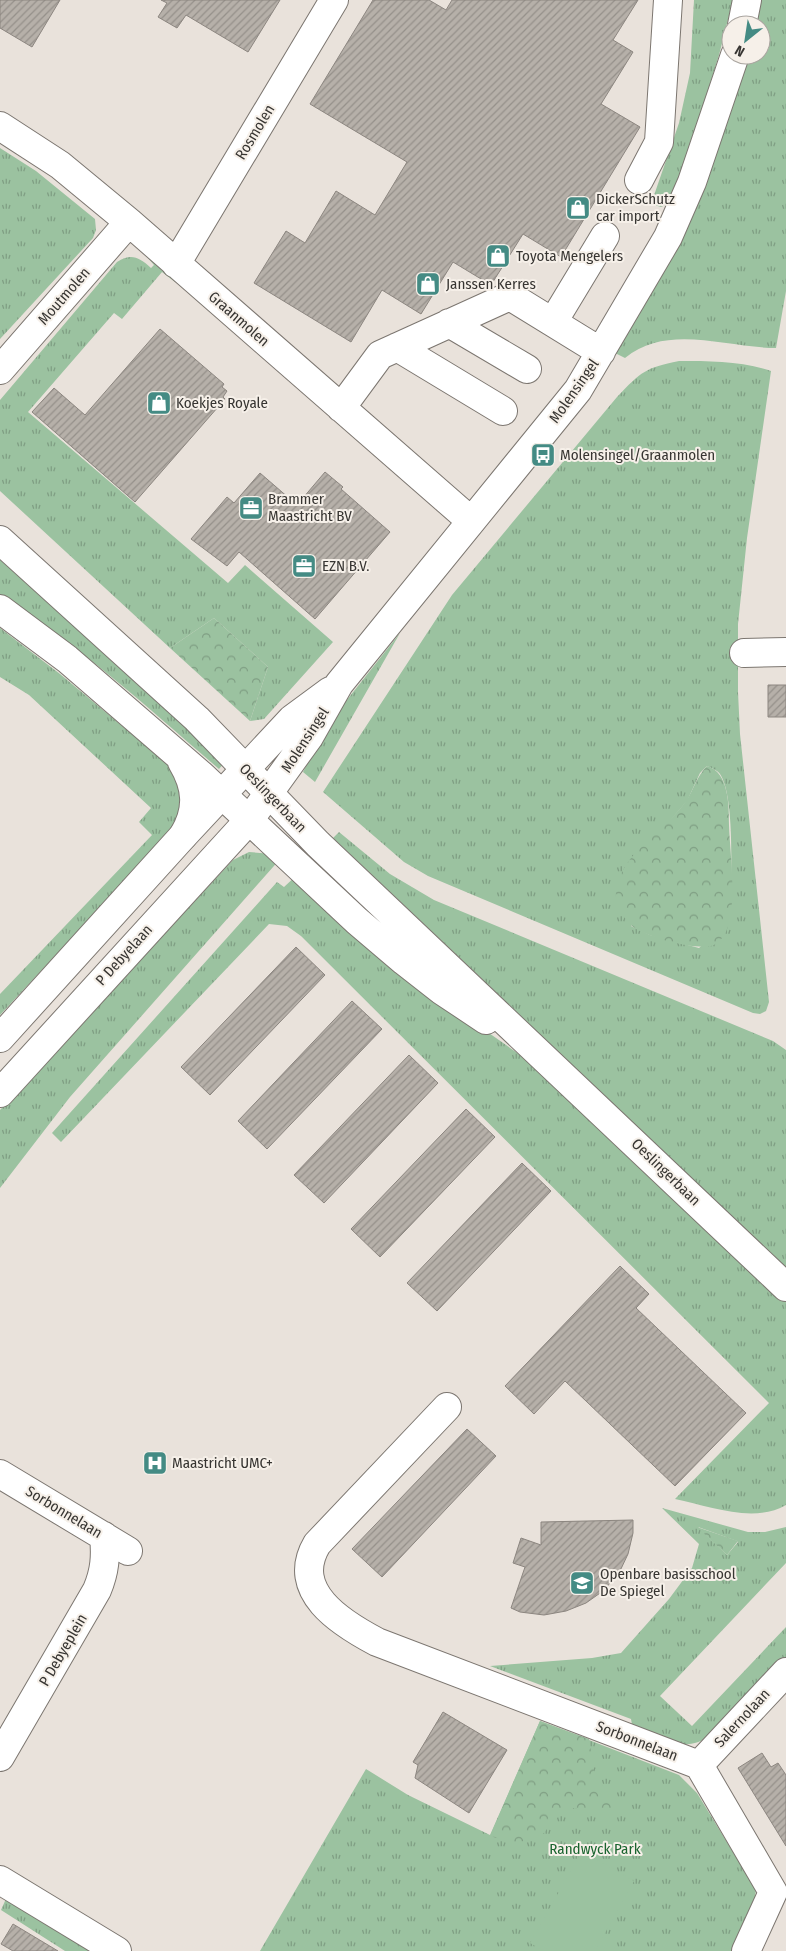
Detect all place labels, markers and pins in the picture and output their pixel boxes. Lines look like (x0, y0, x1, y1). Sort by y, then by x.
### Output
place label: DickerSchutz car import (596, 190, 675, 225)
shop icon: DickerSchutz car import (565, 195, 591, 221)
shop icon: Toyota Mengelers (485, 243, 511, 269)
place label: Toyota Mengelers (516, 247, 623, 265)
shop icon: Janssen Kerres (415, 271, 441, 297)
place label: Janssen Kerres (446, 275, 536, 293)
shop icon: Koekjes Royale (146, 390, 172, 416)
place label: Koekjes Royale (176, 394, 268, 412)
bus stop icon: Molensingel/Graanmolen (530, 442, 556, 468)
place label: Molensingel/Graanmolen (560, 446, 715, 464)
place label: Brammer Maastricht BV (268, 490, 352, 525)
office icon: Brammer Maastricht BV (238, 495, 264, 521)
office icon: EZN B.V. (291, 553, 317, 579)
place label: EZN B.V. (322, 557, 369, 575)
hospital icon: Maastricht UMC+ (142, 1450, 168, 1476)
place label: Maastricht UMC+ (172, 1454, 273, 1472)
place label: Openbare basisschool De Spiegel (600, 1565, 736, 1600)
school or university icon: Openbare basisschool De Spiegel (569, 1570, 595, 1596)

